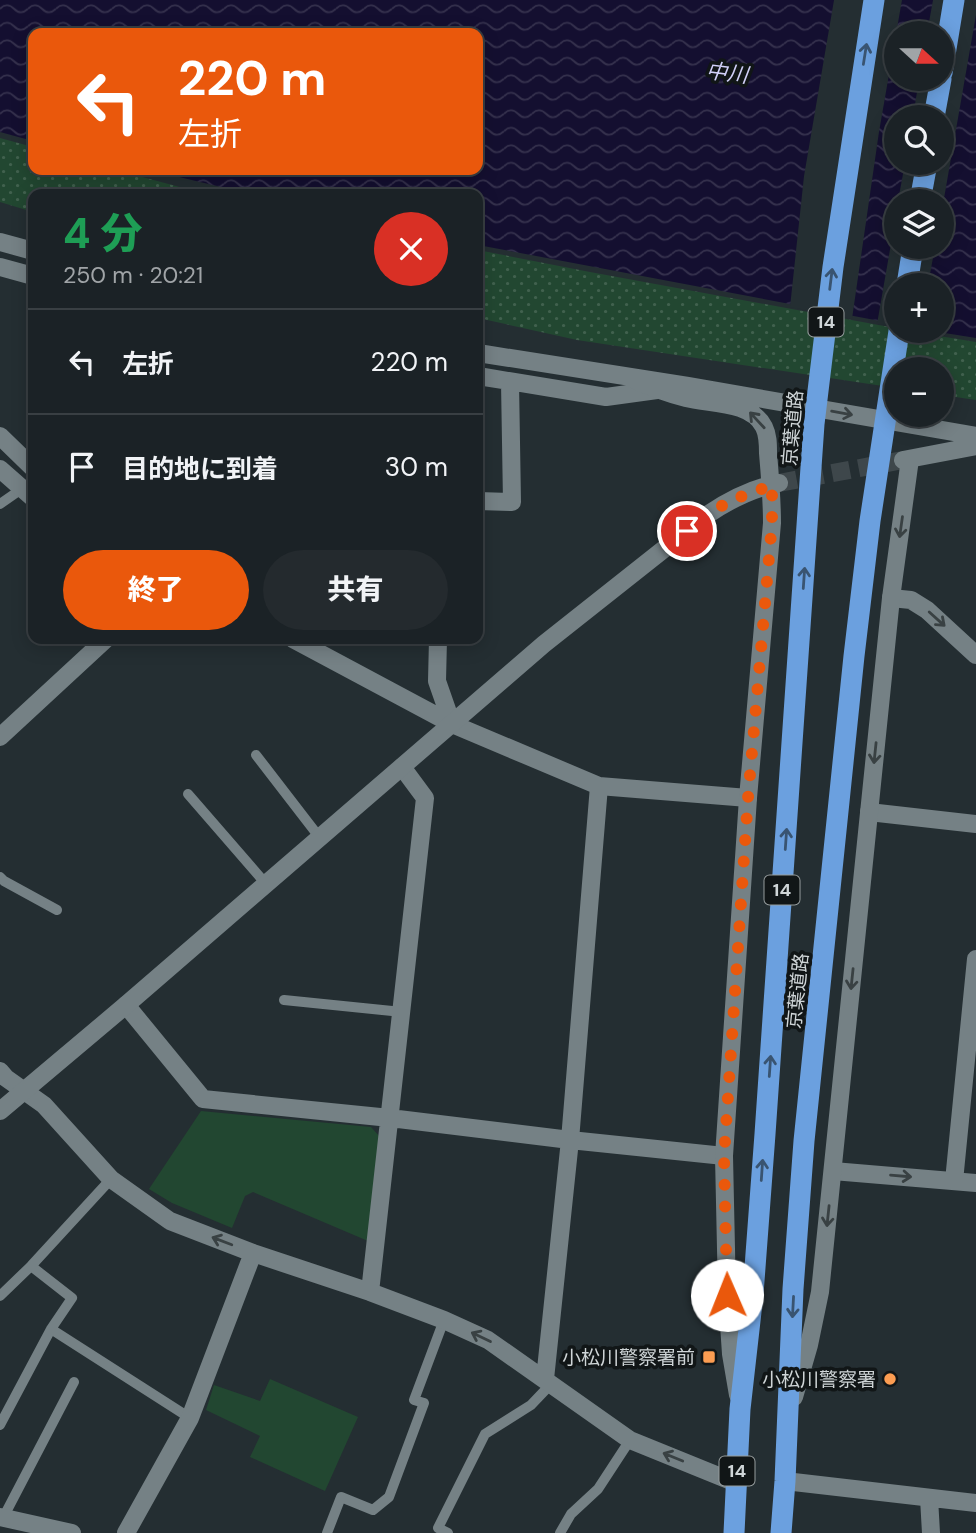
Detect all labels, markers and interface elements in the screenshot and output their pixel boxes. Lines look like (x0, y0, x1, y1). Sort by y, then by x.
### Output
north arrow (884, 21, 954, 91)
map controls (884, 21, 954, 427)
one-way arrow (859, 43, 872, 66)
text: 220 m (178, 46, 326, 110)
icon: left (63, 56, 154, 147)
water label: 中川 (704, 57, 752, 90)
button: search (884, 105, 954, 175)
text: 左折 (178, 113, 242, 155)
button: layers (884, 189, 954, 259)
text: 4 分 (63, 206, 142, 261)
button: close (374, 212, 448, 286)
text: 250 m · 20:21 (63, 260, 203, 290)
one-way arrow (825, 268, 838, 291)
button: + (884, 273, 954, 343)
road number: 14 (808, 308, 844, 336)
icon: left (63, 343, 101, 381)
text: 220 m (370, 345, 448, 379)
text: 左折 (122, 347, 174, 381)
button: − (884, 357, 954, 427)
street label: 京葉道路 (777, 389, 808, 467)
one-way arrow (831, 407, 853, 420)
one-way arrow (749, 412, 766, 430)
icon: arrive (63, 448, 101, 486)
text: 30 m (385, 450, 448, 484)
text: 目的地に到着 (122, 452, 278, 486)
pin (657, 501, 717, 561)
icon: arrive (668, 512, 706, 550)
one-way arrow (894, 515, 907, 537)
button: 終了 (63, 550, 249, 630)
button: 共有 (263, 550, 448, 630)
one-way arrow (798, 568, 811, 590)
one-way arrow (928, 611, 946, 627)
one-way arrow (868, 741, 881, 763)
one-way arrow (780, 828, 793, 851)
road number: 14 (764, 876, 800, 904)
street label: 京葉道路 (781, 952, 814, 1030)
one-way arrow (845, 967, 858, 990)
one-way arrow (764, 1055, 777, 1078)
one-way arrow (756, 1160, 769, 1182)
one-way arrow (890, 1170, 912, 1183)
one-way arrow (822, 1204, 835, 1227)
one-way arrow (212, 1234, 234, 1247)
position arrow (690, 1258, 764, 1332)
one-way arrow (786, 1295, 799, 1318)
one-way arrow (471, 1330, 492, 1343)
place label: 小松川警察署前 (562, 1345, 695, 1370)
marker: 小松川警察署前 (701, 1349, 717, 1365)
place label: 小松川警察署 (762, 1367, 876, 1392)
marker: 小松川警察署 (882, 1371, 898, 1387)
one-way arrow (663, 1450, 685, 1463)
road number: 14 (720, 1456, 754, 1486)

